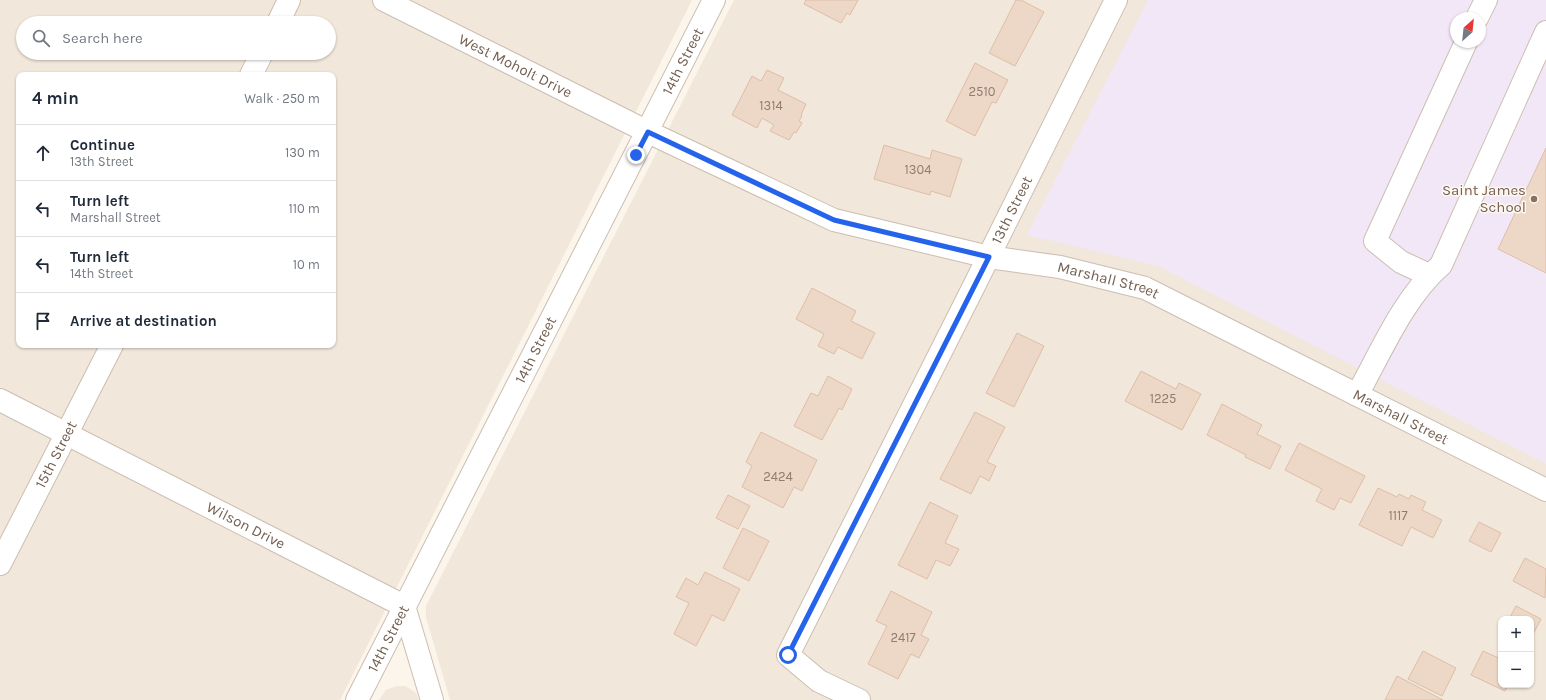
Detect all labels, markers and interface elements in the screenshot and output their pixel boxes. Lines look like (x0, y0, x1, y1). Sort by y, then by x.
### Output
north arrow (1450, 12, 1486, 48)
search box (16, 16, 336, 60)
street label: 14th Street (658, 24, 707, 98)
icon: search (30, 27, 52, 49)
text: Search here (62, 29, 143, 47)
street label: West Moholt Drive (456, 30, 575, 102)
house number: 2510 (969, 84, 996, 99)
text: 4 min (32, 88, 79, 108)
text: Walk · 250 m (244, 91, 320, 106)
house number: 1314 (759, 98, 783, 113)
text: Continue (70, 136, 135, 154)
icon: ahead (32, 142, 54, 164)
text: 130 m (285, 145, 320, 160)
route end (627, 146, 645, 164)
text: 13th Street (70, 154, 133, 169)
house number: 1304 (905, 162, 931, 177)
street label: 13th Street (987, 173, 1036, 247)
place label: Saint James School (1442, 181, 1526, 216)
text: Turn left (70, 192, 129, 210)
marker: Saint James School (1529, 194, 1539, 204)
icon: left (32, 198, 54, 220)
text: 110 m (288, 201, 320, 216)
text: Marshall Street (70, 210, 161, 225)
text: Turn left (70, 248, 129, 266)
icon: left (32, 254, 54, 276)
text: 10 m (293, 257, 320, 272)
street label: Marshall Street (1056, 258, 1163, 303)
text: 14th Street (70, 266, 133, 281)
icon: arrive (32, 310, 54, 332)
text: Arrive at destination (70, 312, 217, 330)
street label: 14th Street (511, 313, 560, 386)
street label: Marshall Street (1350, 385, 1452, 449)
house number: 1225 (1150, 391, 1176, 406)
street label: 15th Street (31, 418, 81, 491)
house number: 2424 (763, 469, 793, 484)
street label: Wilson Drive (204, 498, 288, 553)
house number: 1117 (1389, 508, 1408, 523)
street label: 14th Street (364, 602, 413, 675)
map controls (1498, 616, 1534, 688)
button: + (1498, 616, 1534, 652)
house number: 2417 (890, 630, 916, 645)
route start (779, 646, 797, 664)
button: − (1498, 652, 1534, 688)

